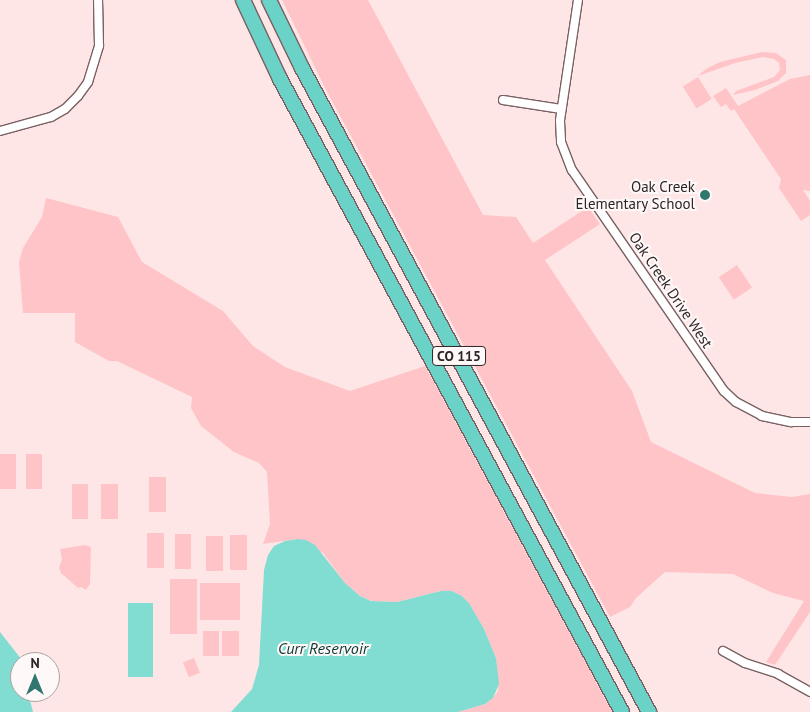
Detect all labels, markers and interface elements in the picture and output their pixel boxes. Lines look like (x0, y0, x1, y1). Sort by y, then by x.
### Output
place label: Oak Creek Elementary School (575, 177, 695, 212)
marker: Oak Creek Elementary School (699, 189, 711, 201)
street label: Oak Creek Drive West (625, 228, 717, 352)
road number: CO 115 (432, 344, 486, 368)
water label: Curr Reservoir (278, 638, 368, 658)
north arrow (10, 652, 60, 702)
text: N (30, 654, 40, 672)

